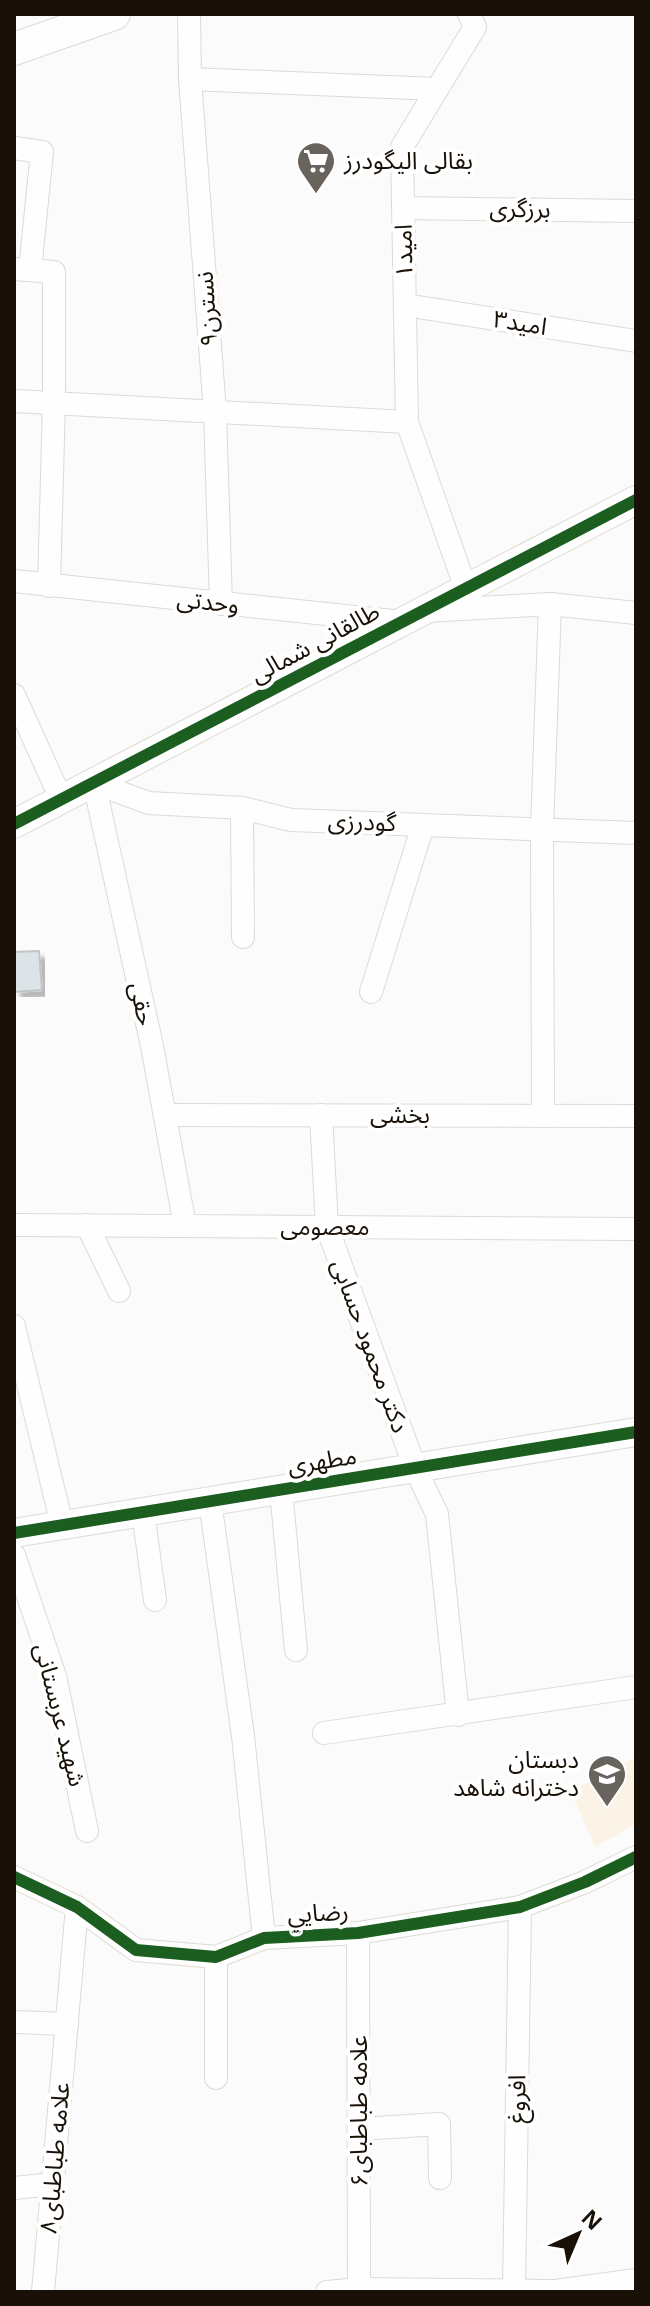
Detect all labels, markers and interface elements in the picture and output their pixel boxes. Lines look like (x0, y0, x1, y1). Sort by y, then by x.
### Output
supermarket icon: بقالی الیگودرز (295, 140, 337, 195)
place label: بقالی الیگودرز (343, 143, 473, 176)
street label: برزگری (489, 190, 551, 225)
street label: امید۱ (386, 224, 419, 278)
street label: نسترن۹ (186, 270, 225, 348)
street label: امید۳ (491, 301, 549, 342)
street label: وحدتی (175, 581, 241, 620)
street label: طالقانی شمالی (244, 594, 385, 690)
street label: گودرزی (327, 803, 398, 838)
street label: حقی (123, 979, 164, 1028)
street label: بخشی (370, 1097, 430, 1130)
street label: معصومی (280, 1209, 370, 1242)
street label: دکتر محمود حسابی (325, 1254, 418, 1437)
street label: مطهری (285, 1438, 359, 1481)
street label: شهید عربستانی (28, 1639, 95, 1790)
place label: دبستان دخترانه شاهد (453, 1742, 579, 1803)
school or university icon: دبستان دخترانه شاهد (586, 1753, 628, 1808)
street label: رضایي (286, 1893, 350, 1933)
street label: علامه طباطبای۶ (341, 2035, 374, 2187)
street label: افروغ (499, 2074, 534, 2124)
street label: علامه طباطبای۸ (30, 2081, 77, 2235)
north arrow (538, 2194, 618, 2274)
text: N (576, 2202, 609, 2236)

